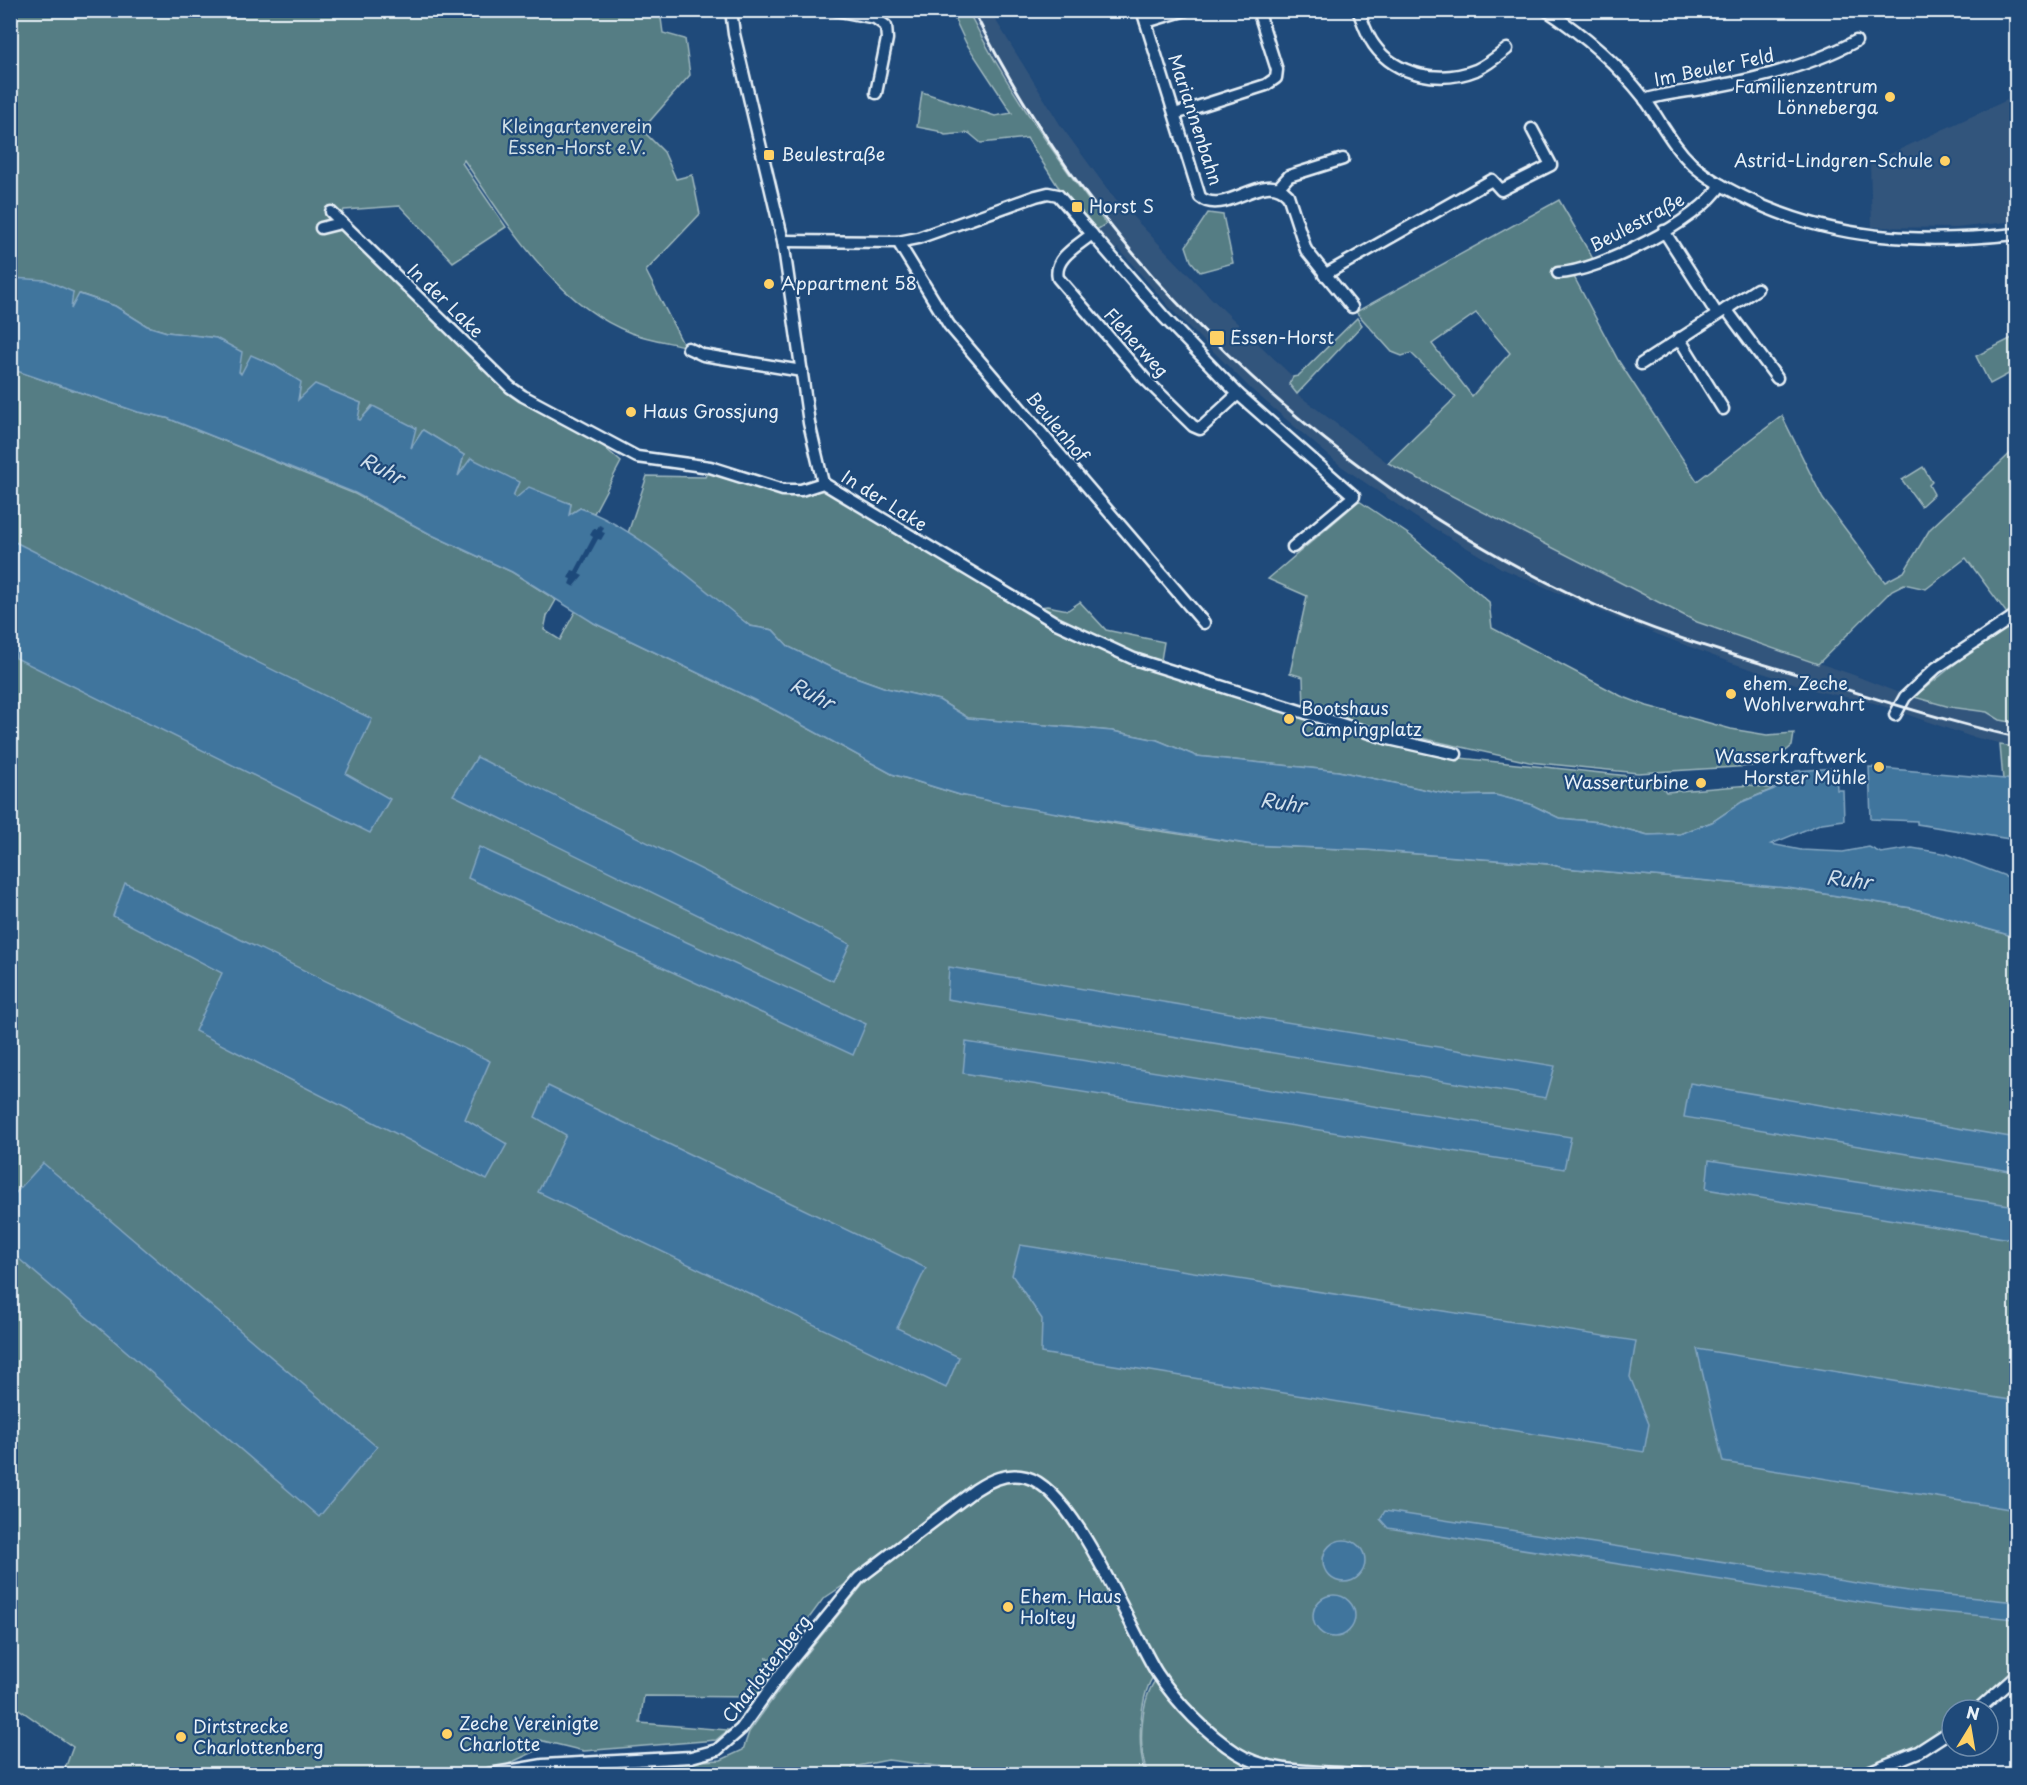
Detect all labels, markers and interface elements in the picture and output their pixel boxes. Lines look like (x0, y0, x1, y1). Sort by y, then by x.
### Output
street label: Im Beuler Feld (1651, 41, 1776, 92)
street label: Mariannenbahn (1162, 50, 1230, 189)
place label: Familienzentrum Lönneberga (1734, 72, 1879, 120)
marker: Familienzentrum Lönneberga (1883, 90, 1897, 104)
park label: Kleingartenverein Essen-Horst e.V. (501, 112, 653, 160)
place label: Beulestraße (781, 140, 885, 167)
place label: Astrid-Lindgren-Schule (1734, 146, 1933, 173)
marker: Beulestraße (762, 148, 776, 162)
marker: Astrid-Lindgren-Schule (1938, 154, 1952, 168)
street label: Beulestraße (1584, 185, 1689, 258)
place label: Horst S (1089, 192, 1154, 219)
marker: Horst S (1070, 200, 1084, 214)
street label: In der Lake (402, 257, 490, 343)
place label: Appartment 58 (781, 269, 917, 296)
marker: Appartment 58 (762, 277, 776, 291)
street label: Fleherweg (1098, 301, 1176, 383)
place label: Essen-Horst (1230, 323, 1334, 350)
marker: Essen-Horst (1208, 329, 1226, 347)
street label: Beulenhof (1020, 385, 1097, 469)
place label: Haus Grossjung (643, 397, 779, 424)
marker: Haus Grossjung (624, 405, 638, 419)
water label: Ruhr (355, 444, 412, 493)
street label: In der Lake (837, 463, 933, 537)
water label: Ruhr (785, 669, 842, 718)
place label: ehem. Zeche Wohlverwahrt (1743, 669, 1865, 717)
marker: ehem. Zeche Wohlverwahrt (1724, 687, 1738, 701)
place label: Bootshaus Campingplatz (1301, 694, 1422, 742)
marker: Bootshaus Campingplatz (1282, 712, 1296, 726)
place label: Wasserkraftwerk Horster Mühle (1715, 742, 1867, 790)
marker: Wasserkraftwerk Horster Mühle (1872, 760, 1886, 774)
place label: Wasserturbine (1564, 768, 1689, 795)
marker: Wasserturbine (1694, 776, 1708, 790)
water label: Ruhr (1258, 784, 1311, 820)
water label: Ruhr (1825, 861, 1876, 897)
place label: Ehem. Haus Holtey (1020, 1582, 1121, 1630)
marker: Ehem. Haus Holtey (1001, 1600, 1015, 1614)
street label: Charlottenberg (715, 1608, 817, 1728)
north arrow (1940, 1698, 2000, 1758)
text: N (1965, 1699, 1982, 1725)
place label: Zeche Vereinigte Charlotte (459, 1709, 599, 1757)
place label: Dirtstrecke Charlottenberg (193, 1712, 324, 1760)
marker: Zeche Vereinigte Charlotte (440, 1727, 454, 1741)
marker: Dirtstrecke Charlottenberg (174, 1730, 188, 1744)

